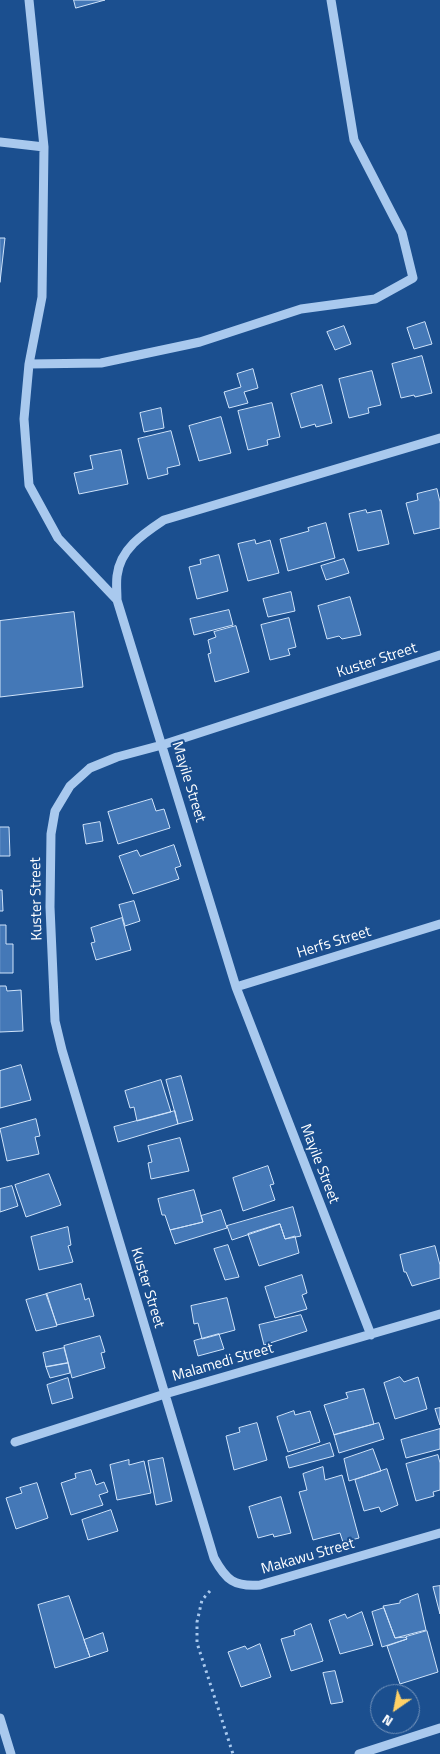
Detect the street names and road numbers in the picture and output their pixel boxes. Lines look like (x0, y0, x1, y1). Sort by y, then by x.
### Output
street label: Kuster Street (335, 640, 419, 682)
street label: Mayile Street (167, 739, 209, 825)
street label: Kuster Street (27, 857, 47, 941)
street label: Herfs Street (295, 923, 373, 963)
street label: Mayile Street (296, 1122, 342, 1206)
street label: Kuster Street (126, 1246, 168, 1330)
street label: Malamedi Street (170, 1340, 276, 1386)
street label: Makawu Street (259, 1535, 357, 1579)

